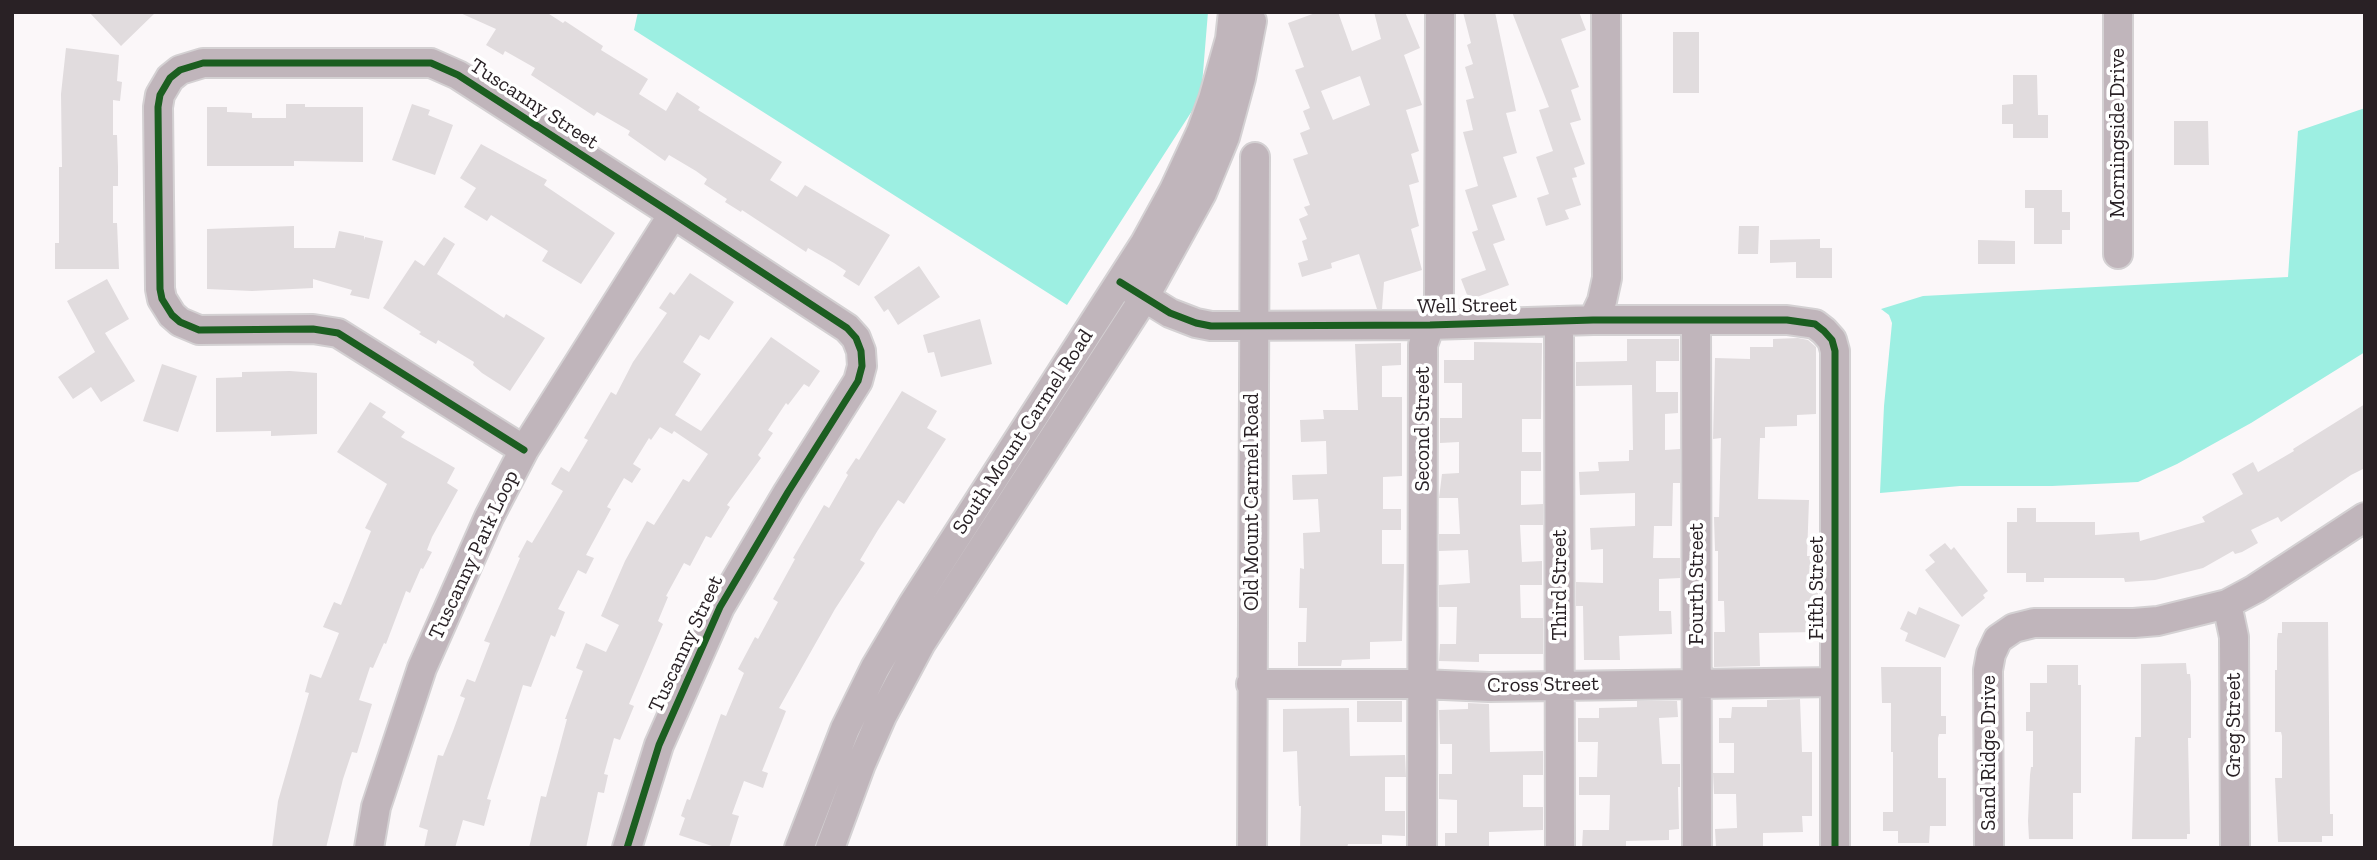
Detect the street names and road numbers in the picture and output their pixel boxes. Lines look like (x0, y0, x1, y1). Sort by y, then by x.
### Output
street label: Morningside Drive (2105, 48, 2131, 218)
street label: Tuscanny Street (465, 53, 603, 155)
street label: Well Street (1417, 293, 1517, 319)
street label: South Mount Carmel Road (947, 325, 1099, 539)
street label: Second Street (1410, 366, 1436, 492)
street label: Old Mount Carmel Road (1239, 393, 1265, 611)
street label: Tuscanny Park Loop (424, 466, 524, 644)
street label: Fourth Street (1684, 523, 1710, 645)
street label: Third Street (1547, 529, 1573, 641)
street label: Fifth Street (1804, 536, 1830, 640)
street label: Tuscanny Street (643, 571, 729, 717)
street label: Cross Street (1487, 671, 1599, 699)
street label: Greg Street (2221, 673, 2247, 777)
street label: Sand Ridge Drive (1976, 675, 2002, 831)

